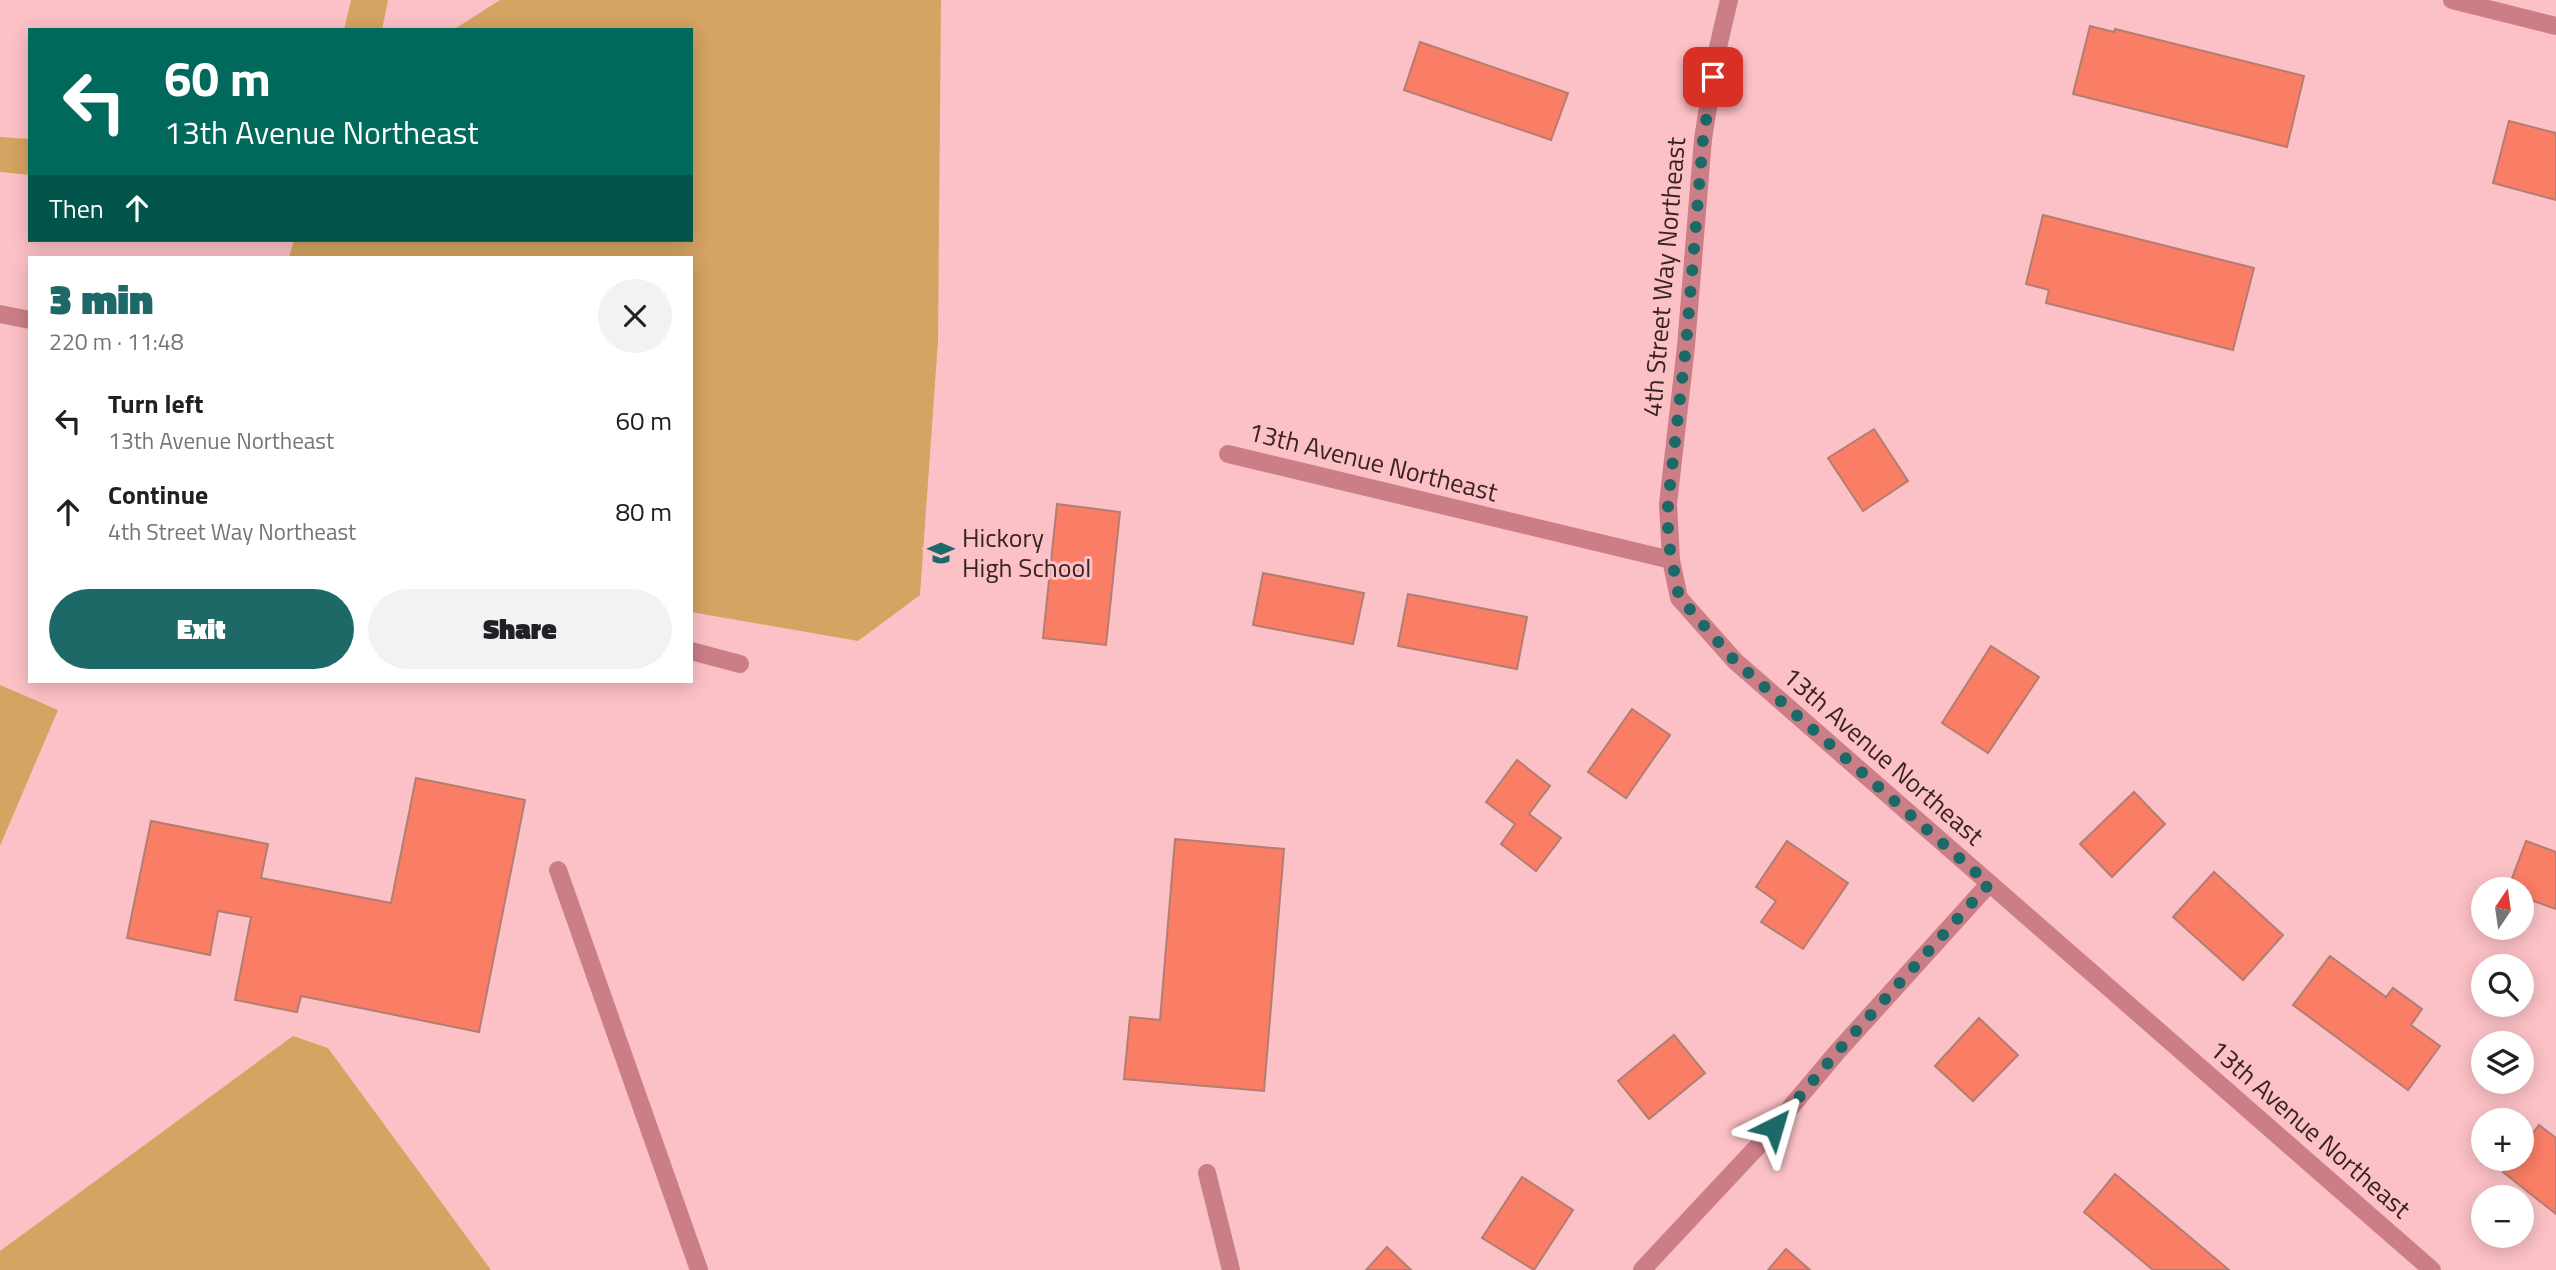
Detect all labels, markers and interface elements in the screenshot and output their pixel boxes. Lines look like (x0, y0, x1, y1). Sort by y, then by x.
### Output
text: 60 m (164, 40, 271, 115)
pin (1683, 47, 1743, 107)
icon: left (49, 56, 140, 147)
icon: arrive (1694, 58, 1732, 96)
text: 13th Avenue Northeast (164, 108, 479, 156)
street label: 4th Street Way Northeast (1632, 136, 1695, 418)
text: Then (49, 189, 104, 228)
icon: ahead (118, 189, 156, 227)
text: 3 min (49, 266, 153, 330)
button: close (598, 279, 672, 353)
text: 220 m · 11:48 (49, 324, 184, 359)
text: Turn left (108, 384, 203, 423)
text: 60 m (615, 401, 672, 440)
icon: left (49, 402, 87, 440)
street label: 13th Avenue Northeast (1244, 412, 1502, 511)
text: 13th Avenue Northeast (108, 423, 334, 458)
text: Continue (108, 475, 208, 514)
text: 80 m (615, 492, 672, 531)
icon: ahead (49, 493, 87, 531)
text: 4th Street Way Northeast (108, 514, 356, 549)
place label: Hickory High School (962, 518, 1091, 587)
school or university icon: Hickory High School (926, 538, 956, 568)
button: Exit (49, 589, 354, 669)
button: Share (368, 589, 672, 669)
street label: 13th Avenue Northeast (1774, 657, 1993, 854)
north arrow (2471, 877, 2534, 940)
map controls (2471, 877, 2534, 1248)
button: search (2471, 954, 2534, 1017)
street label: 13th Avenue Northeast (2201, 1030, 2420, 1227)
button: layers (2471, 1031, 2534, 1094)
position arrow (1737, 1090, 1811, 1164)
button: + (2471, 1108, 2534, 1171)
button: − (2471, 1185, 2534, 1248)

